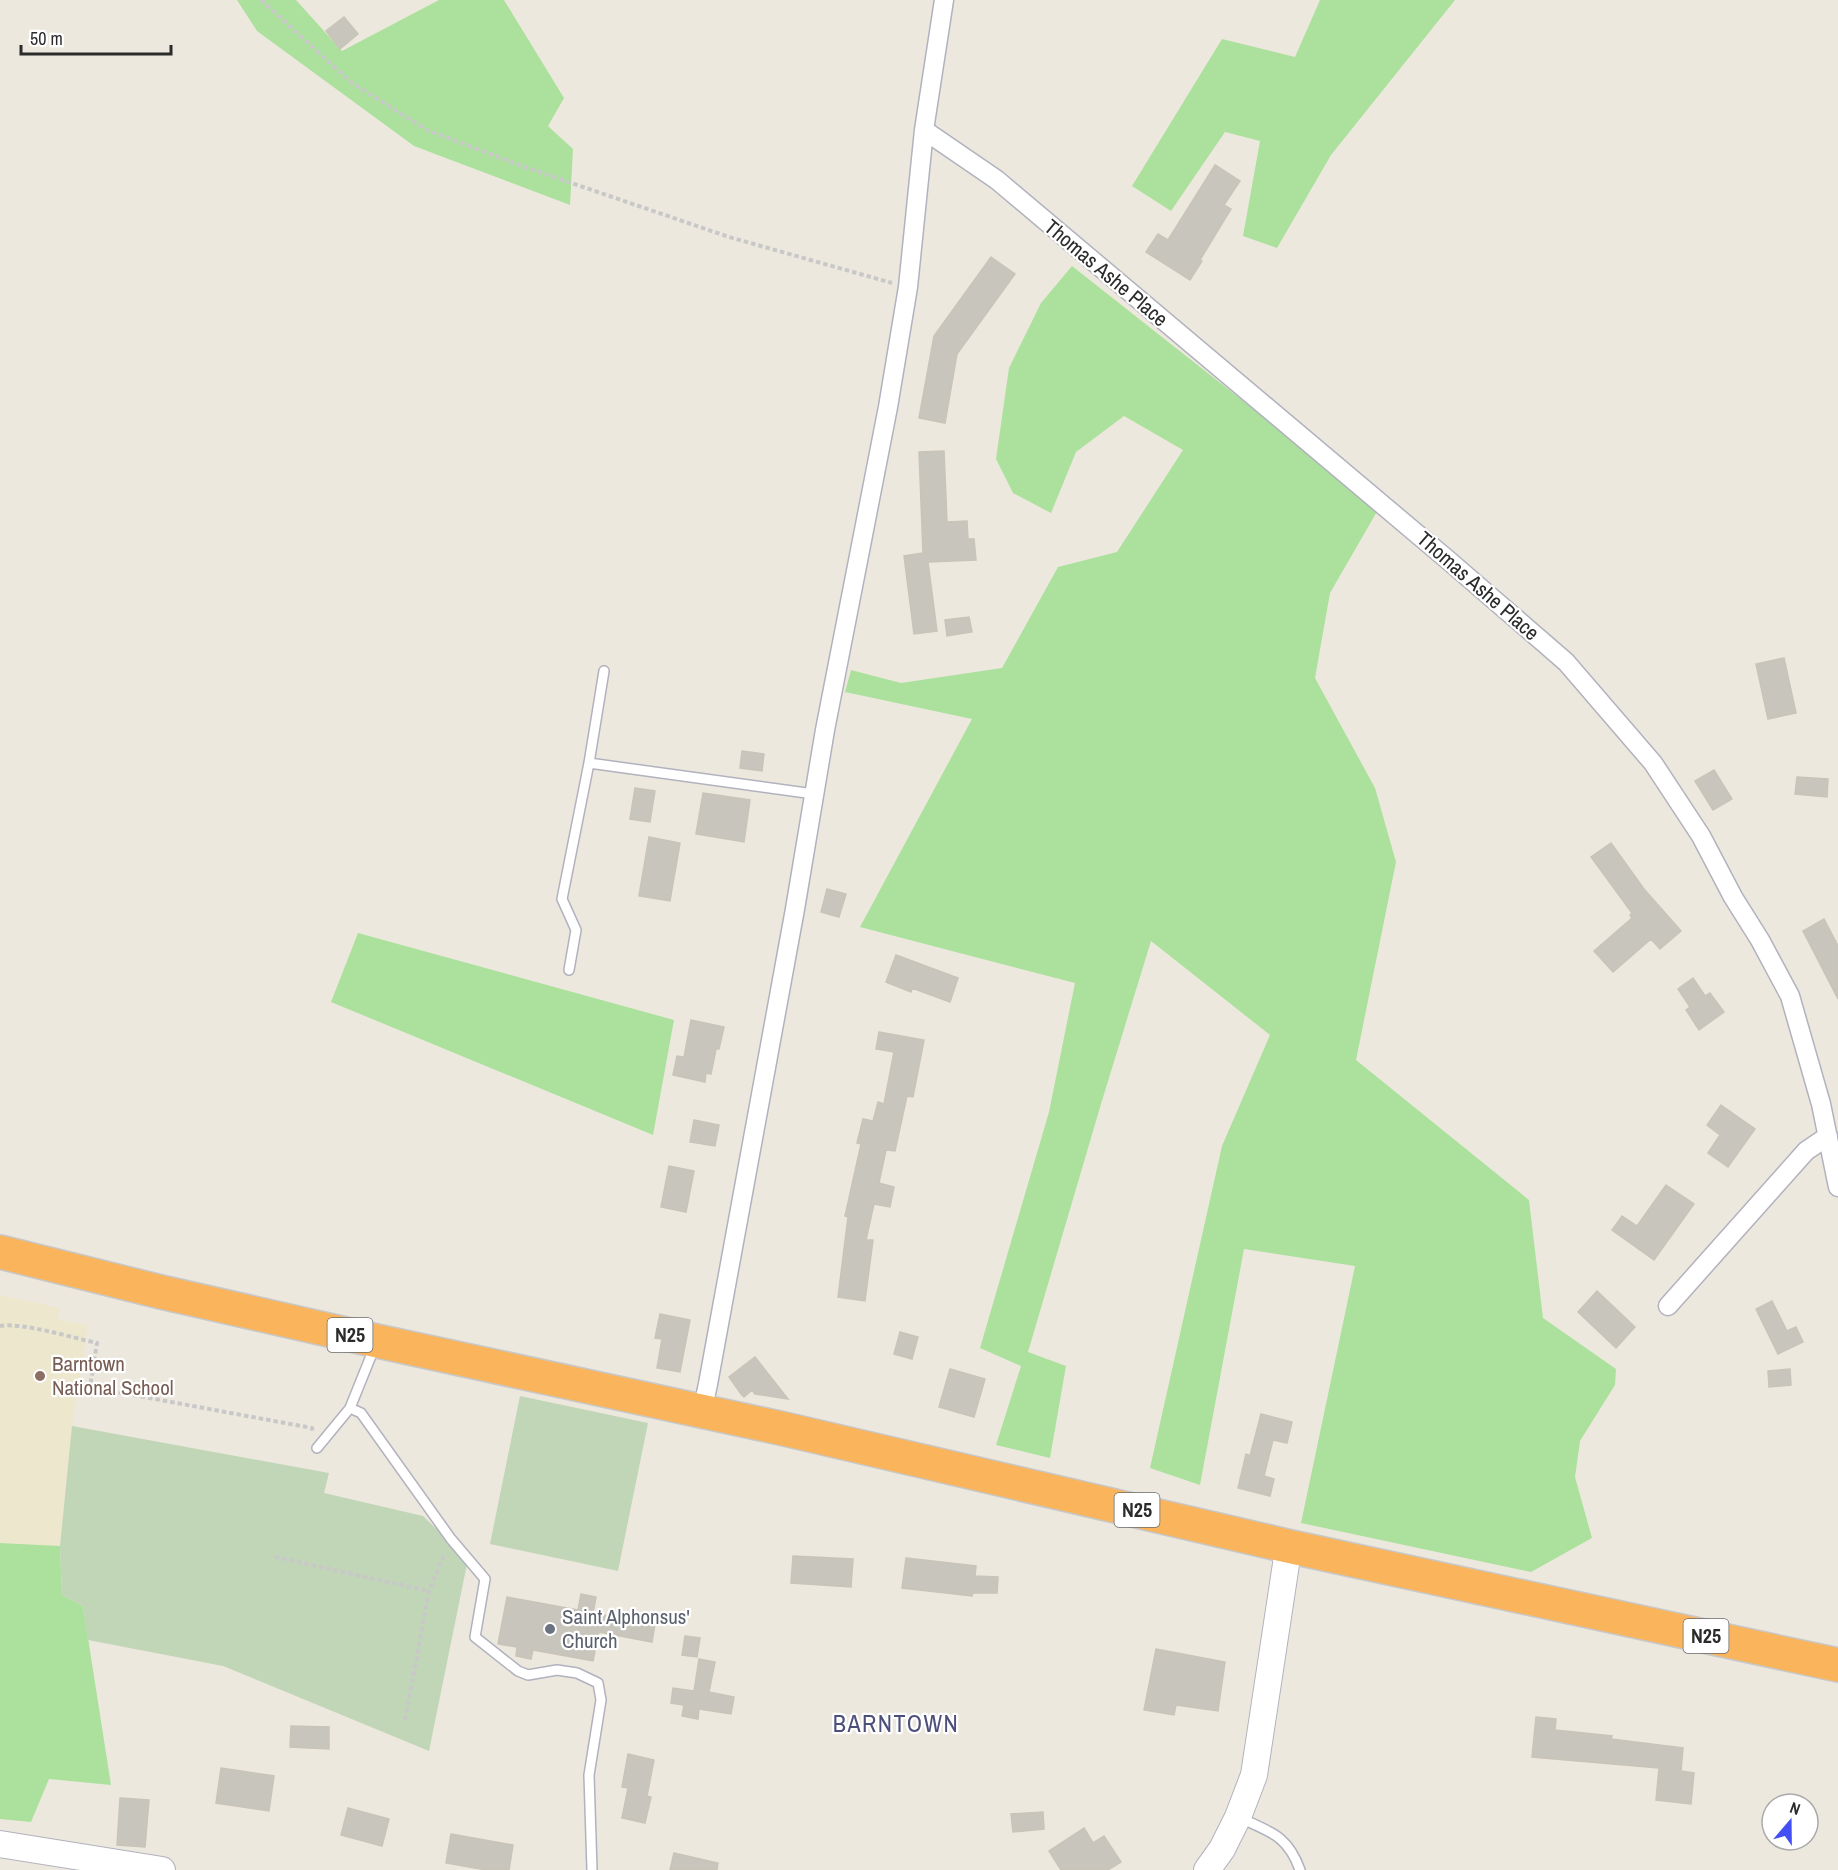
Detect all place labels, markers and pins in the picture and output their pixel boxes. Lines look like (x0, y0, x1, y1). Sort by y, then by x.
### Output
place label: Barntown National School (52, 1349, 174, 1402)
marker: Barntown National School (33, 1369, 47, 1383)
place label: Saint Alphonsus' Church (562, 1602, 690, 1655)
marker: Saint Alphonsus' Church (543, 1622, 557, 1636)

